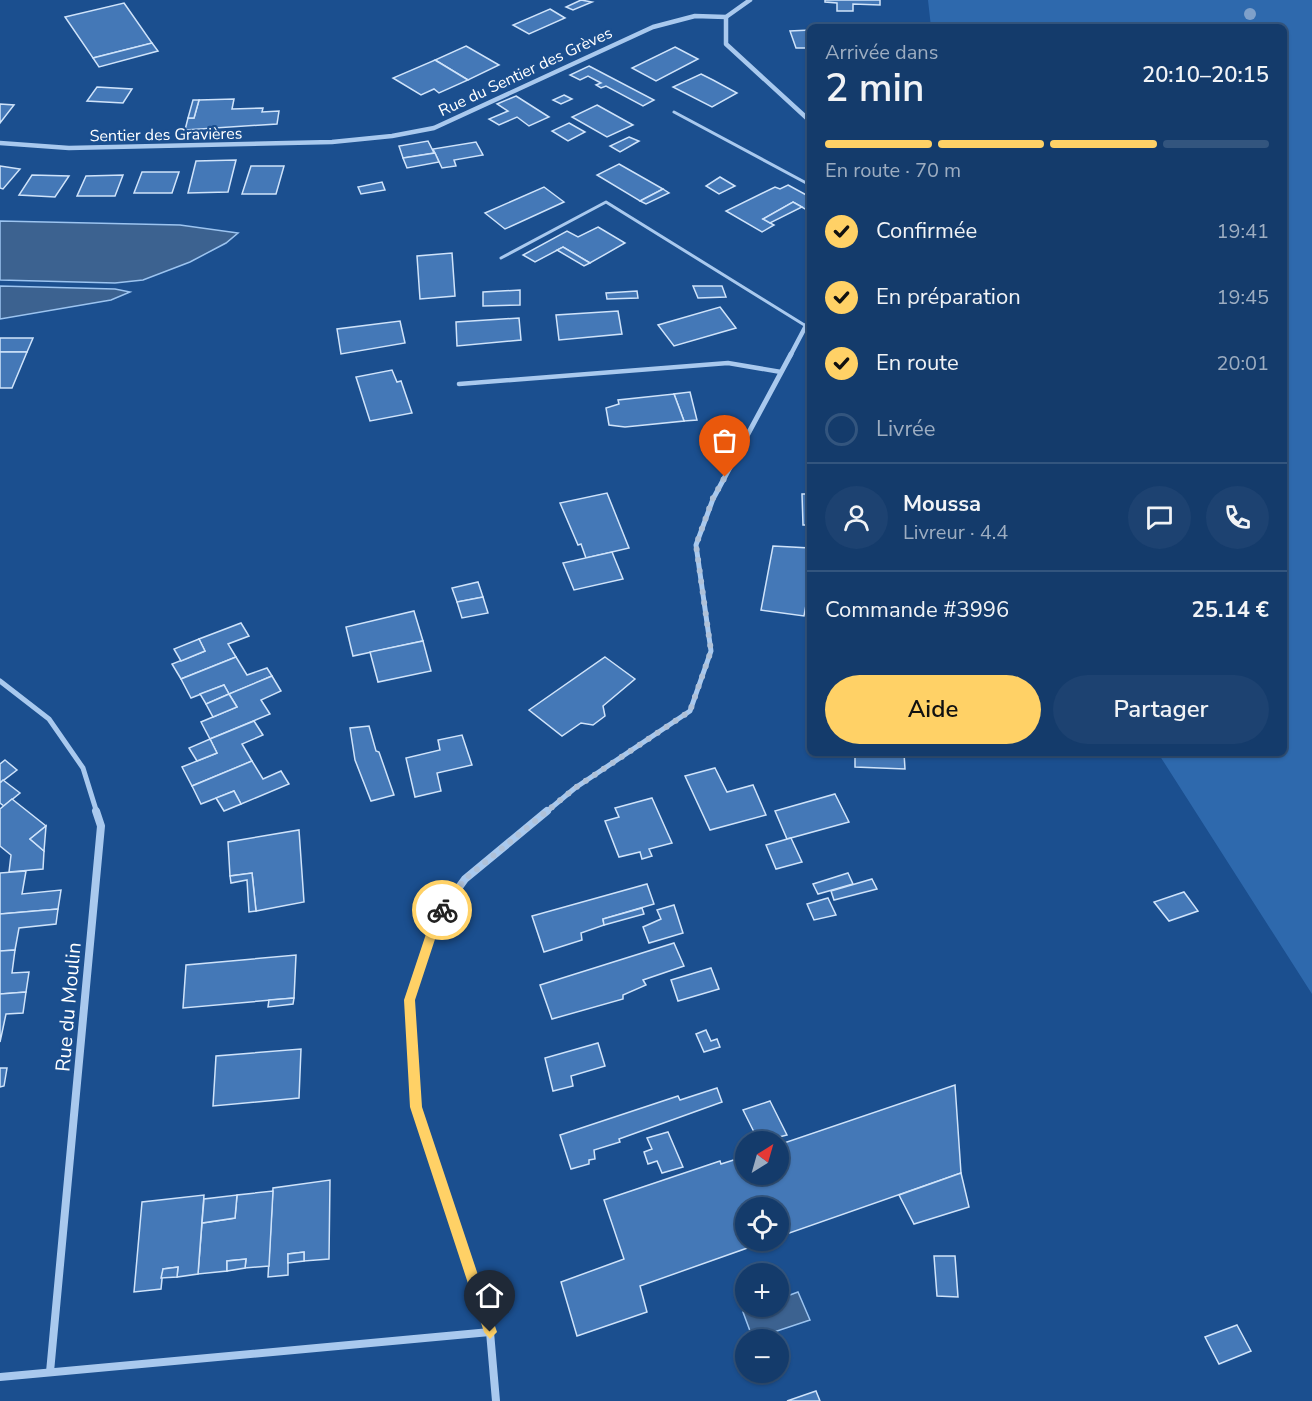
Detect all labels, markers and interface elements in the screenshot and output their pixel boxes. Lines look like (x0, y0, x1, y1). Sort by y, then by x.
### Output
street label: Rue du Sentier des Grèves (435, 22, 616, 122)
text: Arrivée dans (825, 39, 938, 66)
text: 20:10–20:15 (1142, 60, 1269, 90)
text: 2 min (825, 62, 924, 115)
street label: Sentier des Gravières (89, 123, 243, 147)
text: En route · 70 m (825, 157, 961, 184)
icon: check (825, 215, 858, 248)
text: Confirmée (876, 216, 977, 246)
text: 19:41 (1216, 218, 1269, 245)
icon: check (825, 281, 858, 314)
text: En préparation (876, 282, 1021, 312)
text: 19:45 (1216, 284, 1269, 311)
icon: check (825, 347, 858, 380)
text: En route (876, 348, 959, 378)
text: 20:01 (1216, 350, 1269, 377)
text: Livrée (876, 414, 936, 444)
pin (699, 415, 750, 477)
icon: bag (708, 424, 741, 457)
button: person (825, 486, 888, 549)
button: chat (1128, 486, 1191, 549)
button: phone (1206, 486, 1269, 549)
text: Moussa (903, 489, 981, 519)
text: Livreur · 4.4 (903, 519, 1008, 546)
text: Commande #3996 (825, 595, 1009, 625)
text: 25.14 € (1192, 595, 1269, 625)
button: Aide (825, 675, 1041, 744)
button: Partager (1053, 675, 1269, 744)
courier (412, 880, 472, 940)
icon: bike (426, 894, 459, 927)
street label: Rue du Moulin (49, 941, 88, 1073)
north arrow (735, 1131, 789, 1185)
map controls (735, 1131, 789, 1383)
button: locate (735, 1197, 789, 1251)
button: + (735, 1263, 789, 1317)
pin (464, 1270, 515, 1332)
icon: home (473, 1279, 506, 1312)
button: − (735, 1329, 789, 1383)

